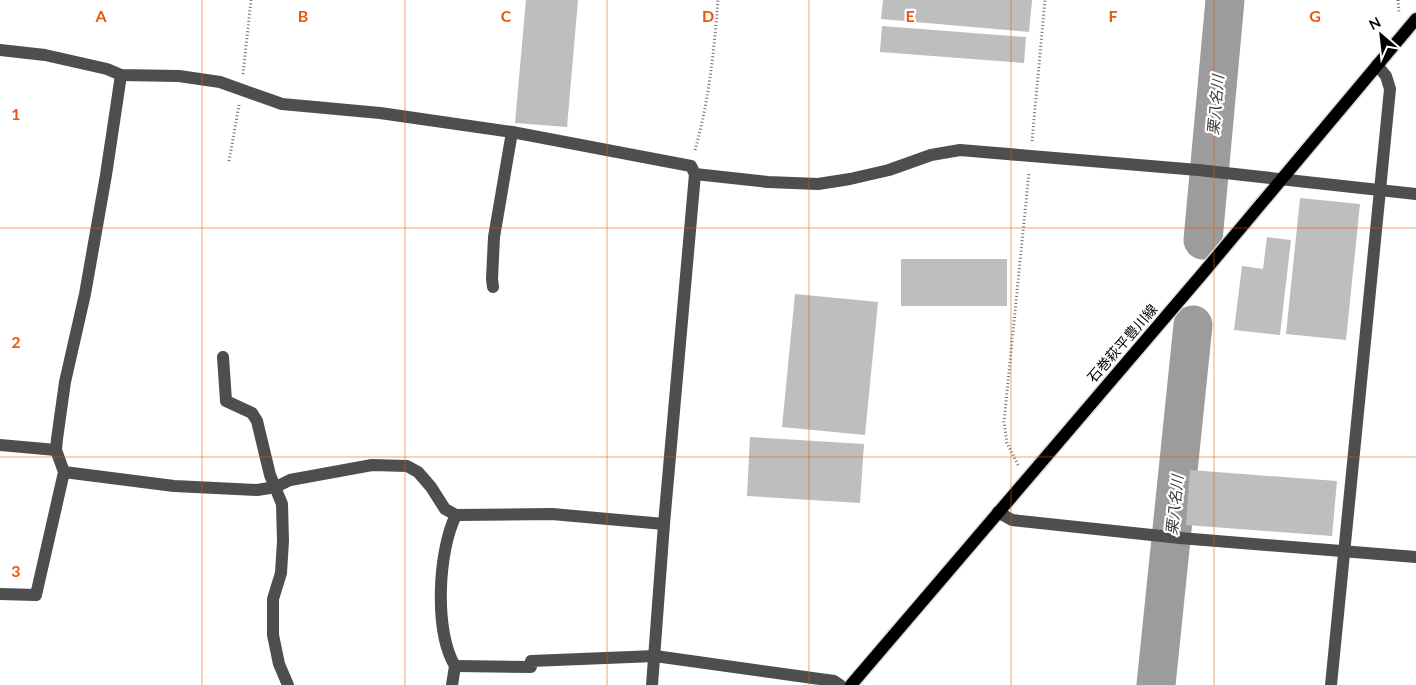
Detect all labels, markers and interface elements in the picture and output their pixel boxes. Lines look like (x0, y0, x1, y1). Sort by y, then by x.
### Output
text: A (94, 6, 107, 25)
text: B (298, 6, 308, 25)
text: C (501, 6, 512, 25)
text: D (702, 6, 714, 25)
text: E (905, 6, 915, 25)
text: F (1108, 6, 1118, 25)
text: G (1309, 6, 1321, 25)
north arrow (1356, 10, 1406, 60)
text: N (1366, 13, 1383, 33)
water label: 栗八名川 (1203, 72, 1227, 136)
text: 1 (11, 104, 21, 123)
street label: 石巻萩平豊川線 (1083, 300, 1161, 386)
text: 2 (11, 332, 21, 351)
water label: 栗八名川 (1162, 472, 1186, 536)
text: 3 (11, 561, 21, 580)

